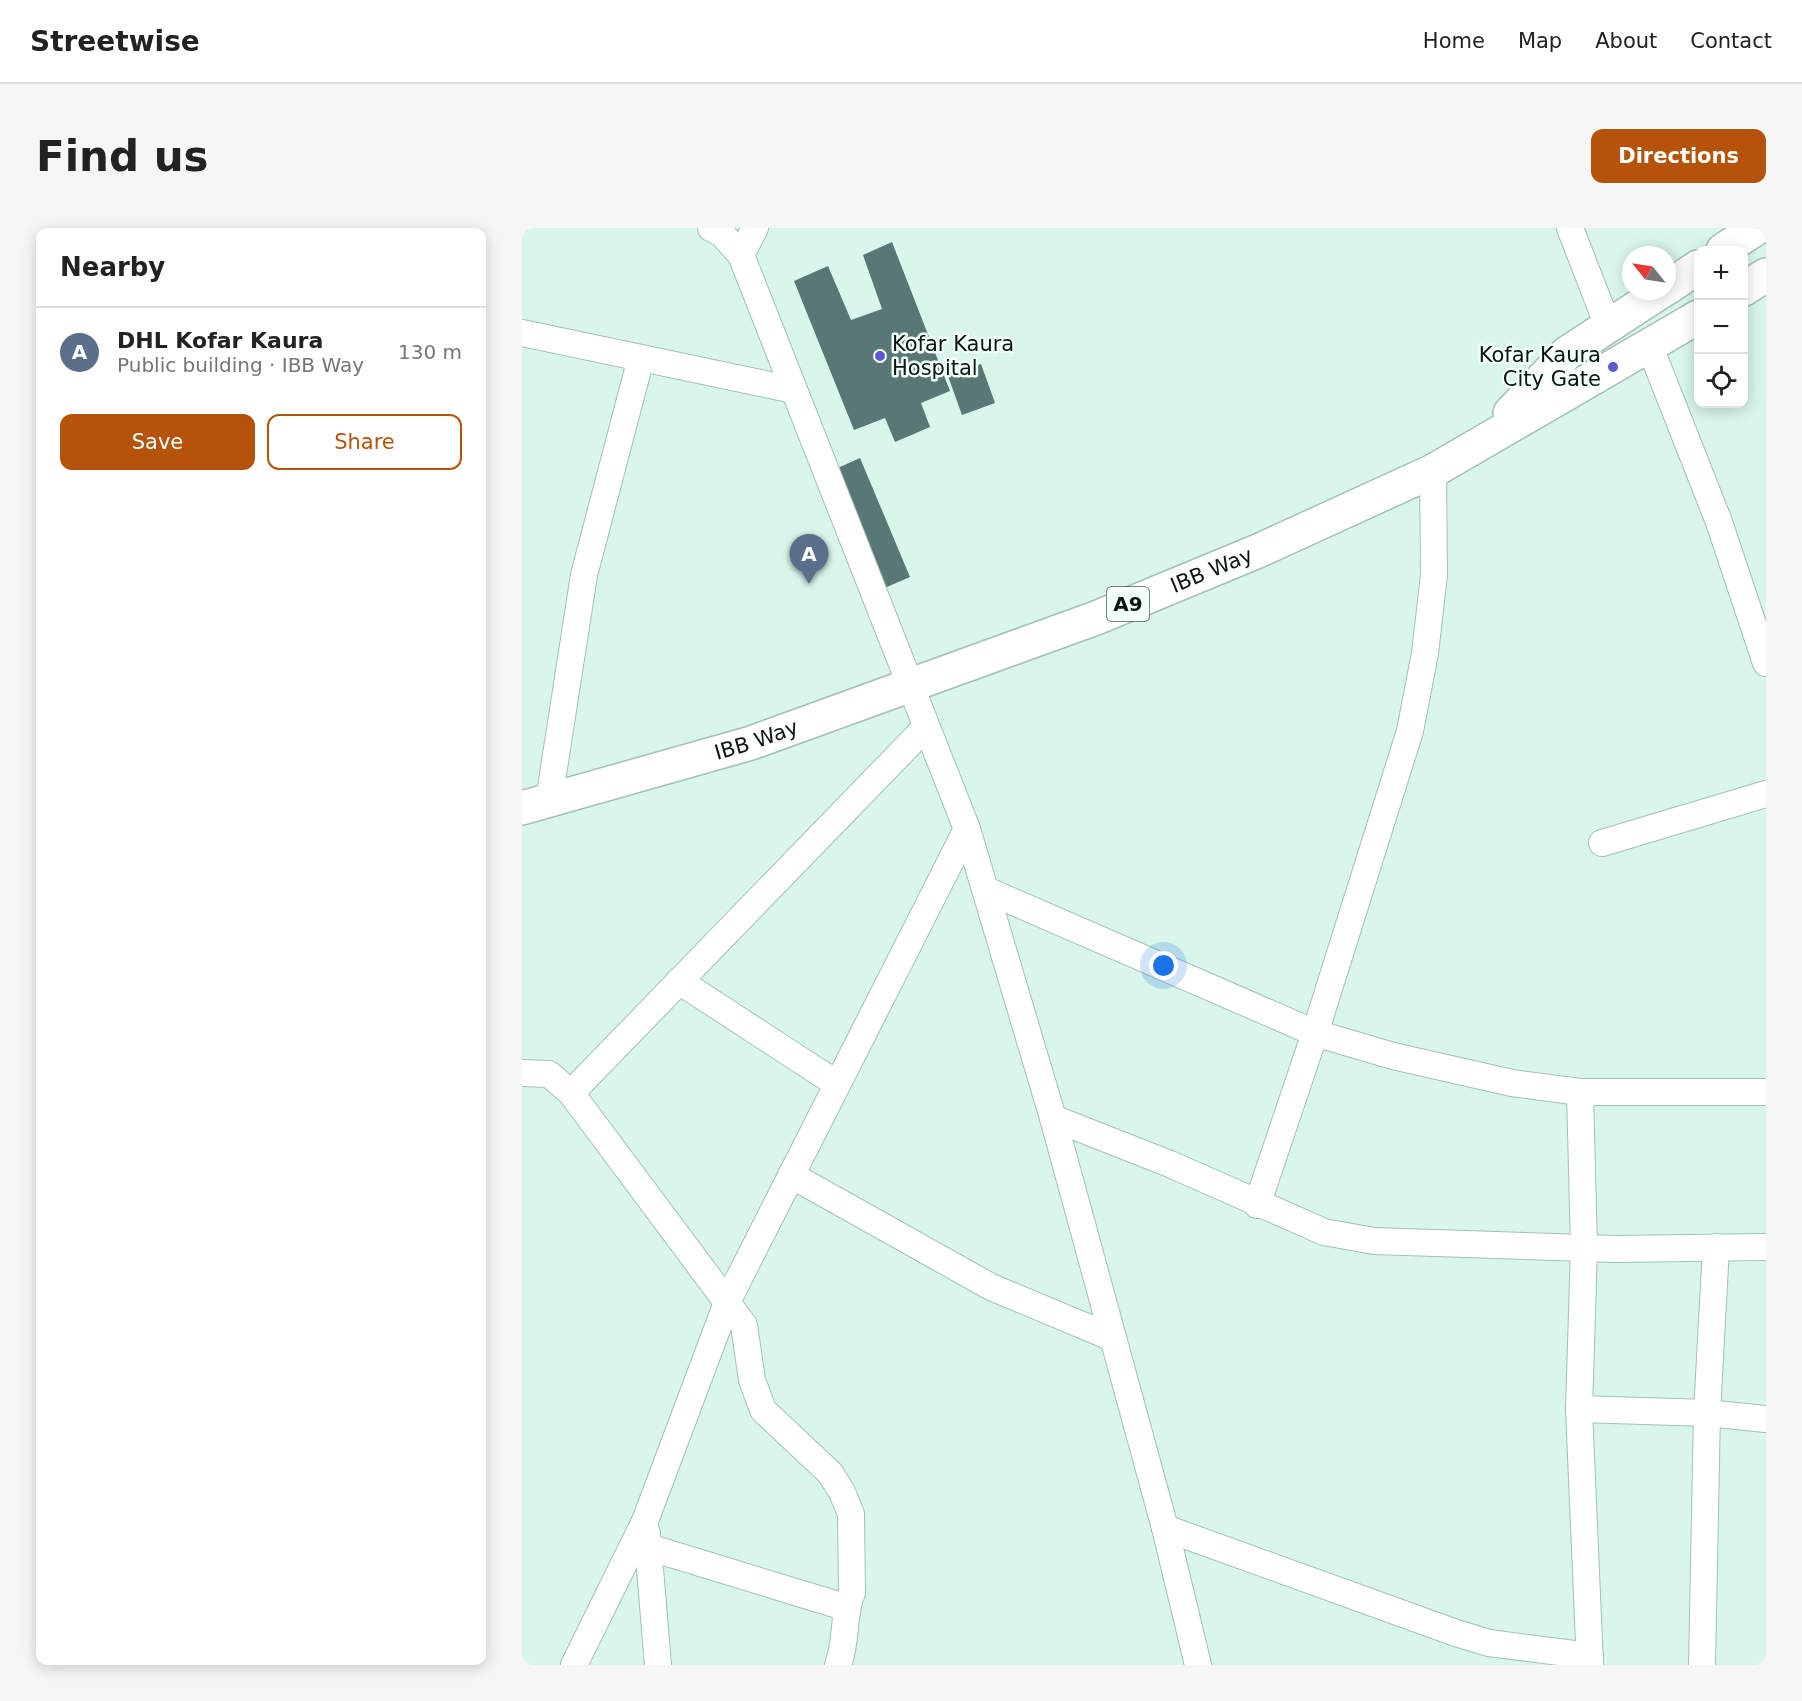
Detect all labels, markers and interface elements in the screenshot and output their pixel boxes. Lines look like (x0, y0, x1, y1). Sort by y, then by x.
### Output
text: Streetwise (30, 25, 200, 58)
text: Home (1423, 29, 1485, 53)
text: Map (1518, 29, 1562, 53)
text: About (1595, 29, 1657, 53)
text: Contact (1690, 29, 1772, 53)
button: Directions (1591, 129, 1766, 183)
text: Find us (36, 132, 209, 181)
north arrow (1622, 246, 1676, 300)
map controls (1694, 246, 1748, 408)
button: + (1694, 246, 1748, 300)
text: Nearby (60, 252, 165, 282)
button: − (1694, 300, 1748, 354)
text: DHL Kofar Kaura (117, 328, 323, 353)
place label: Kofar Kaura Hospital (892, 332, 1014, 380)
text: A (72, 340, 87, 364)
text: 130 m (398, 340, 462, 364)
place label: Kofar Kaura City Gate (1479, 343, 1601, 391)
marker: Kofar Kaura Hospital (873, 349, 887, 363)
text: Public building · IBB Way (117, 353, 364, 377)
button: locate (1694, 354, 1748, 408)
marker: Kofar Kaura City Gate (1606, 360, 1620, 374)
button: Save (60, 414, 255, 470)
button: Share (267, 414, 462, 470)
pin: A (790, 534, 828, 584)
street label: IBB Way (1167, 543, 1256, 598)
road number: A9 (1107, 587, 1149, 621)
street label: IBB Way (712, 715, 801, 765)
your location (1149, 951, 1178, 980)

